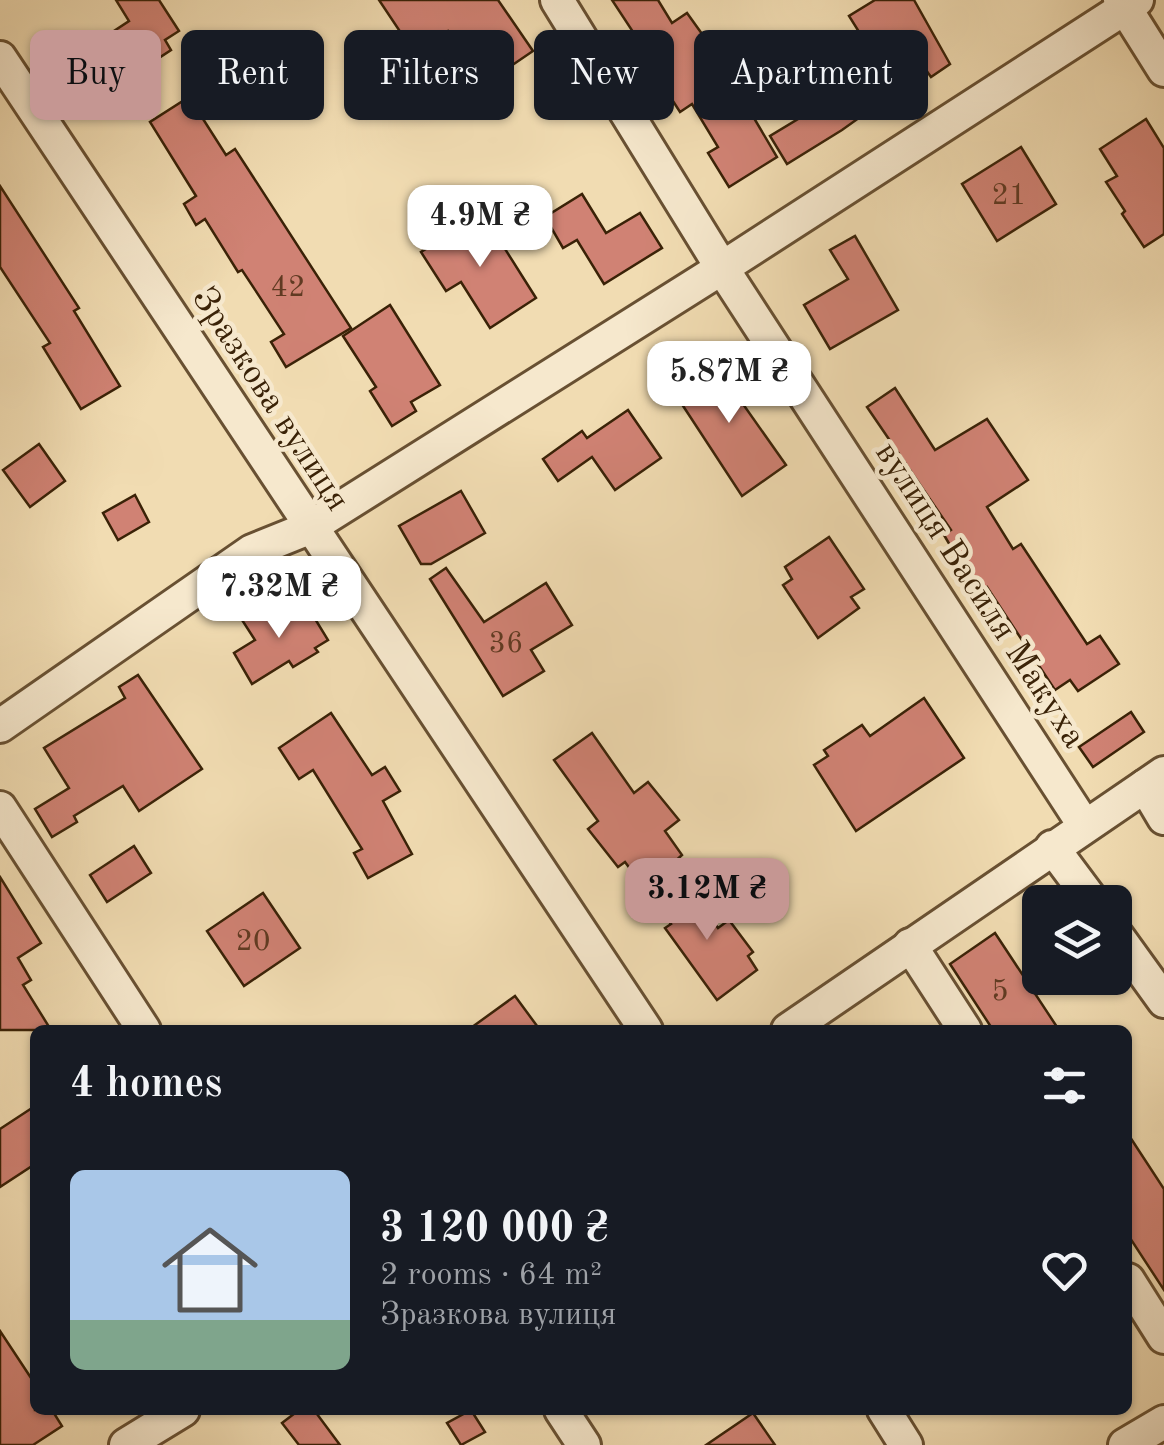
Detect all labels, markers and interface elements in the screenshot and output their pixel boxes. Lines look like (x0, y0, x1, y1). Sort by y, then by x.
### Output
chip: Buy (30, 30, 161, 120)
chip: Rent (181, 30, 324, 120)
chip: Filters (344, 30, 514, 120)
chip: New (534, 30, 674, 120)
chip: Apartment (694, 30, 928, 120)
house number: 21 (992, 181, 1026, 211)
pin: 4.9M ₴ (399, 185, 561, 270)
text: 4.9M ₴ (429, 201, 531, 233)
house number: 42 (271, 273, 305, 303)
street label: Зразкова вулиця (185, 281, 355, 517)
pin: 5.87M ₴ (637, 341, 821, 426)
text: 5.87M ₴ (669, 357, 789, 389)
street label: вулиця Василя Макуха (868, 436, 1092, 754)
pin: 7.32M ₴ (187, 556, 371, 641)
text: 7.32M ₴ (219, 572, 339, 604)
house number: 36 (489, 629, 523, 659)
pin: 3.12M ₴ (615, 858, 799, 943)
text: 3.12M ₴ (647, 874, 767, 906)
map controls (1022, 885, 1132, 995)
button: layers (1022, 885, 1132, 995)
house number: 20 (236, 927, 270, 957)
house number: 5 (991, 977, 1009, 1007)
icon: filters (1037, 1058, 1092, 1113)
text: 4 homes (70, 1064, 222, 1106)
text: 3 120 000 ₴ (380, 1209, 609, 1251)
icon: home (150, 1210, 270, 1330)
icon: heart (1037, 1243, 1092, 1298)
text: 2 rooms · 64 m² (380, 1260, 602, 1292)
text: Зразкова вулиця (380, 1300, 616, 1332)

